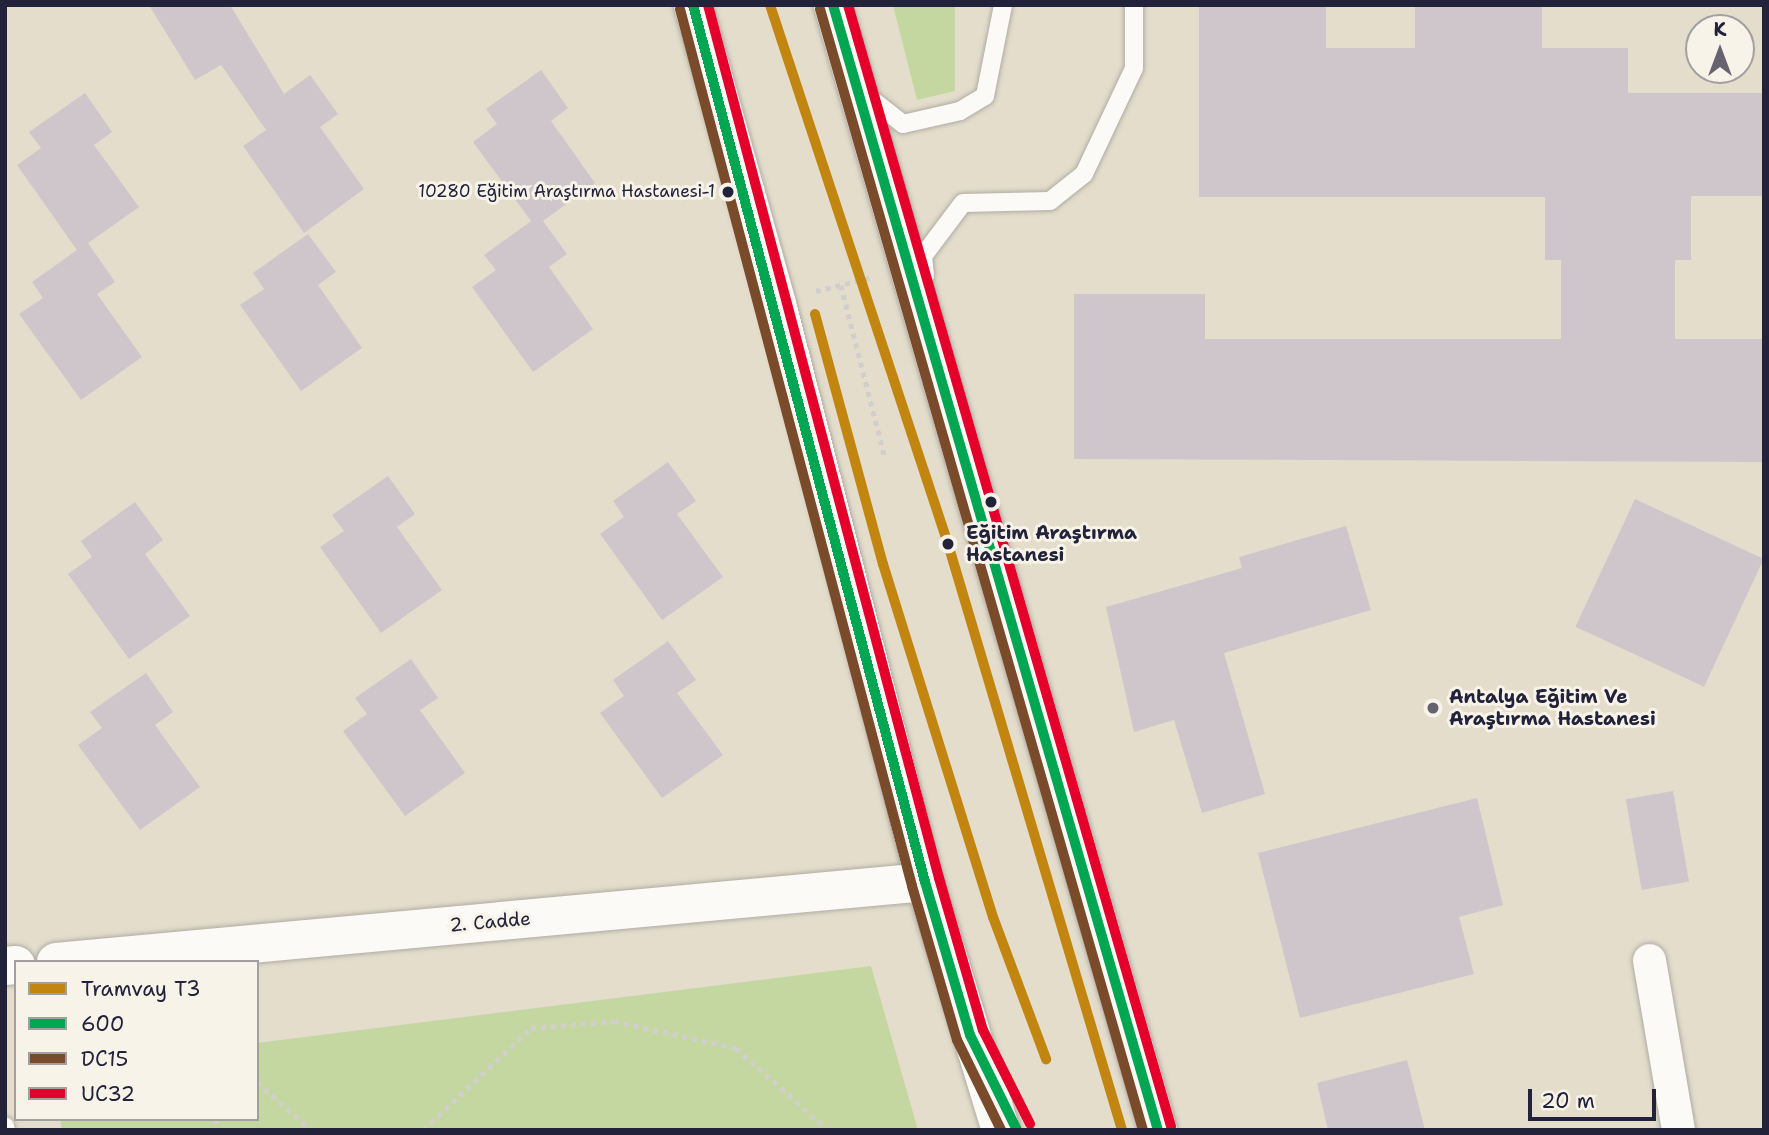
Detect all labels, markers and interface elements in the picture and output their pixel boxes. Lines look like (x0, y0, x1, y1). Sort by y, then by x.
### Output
north arrow (1685, 14, 1755, 84)
text: K (1714, 17, 1726, 42)
place label: 10280 Eğitim Araştırma Hastanesi-1 (418, 182, 715, 202)
marker: 10280 Eğitim Araştırma Hastanesi-1 (721, 185, 735, 199)
unlabelled marker (984, 495, 998, 509)
place label: Eğitim Araştırma Hastanesi (966, 522, 1137, 566)
marker: Eğitim Araştırma Hastanesi (936, 532, 960, 556)
place label: Antalya Eğitim Ve Araştırma Hastanesi (1449, 686, 1656, 730)
marker: Antalya Eğitim Ve Araştırma Hastanesi (1423, 698, 1443, 718)
street label: 2. Cadde (448, 907, 532, 937)
legend (14, 960, 259, 1121)
text: Tramvay T3 (81, 975, 201, 1003)
text: 600 (81, 1010, 124, 1038)
text: DC15 (81, 1045, 128, 1073)
scale bar (1531, 1076, 1659, 1120)
text: UC32 (81, 1080, 135, 1108)
text: 20 m (1541, 1087, 1595, 1115)

